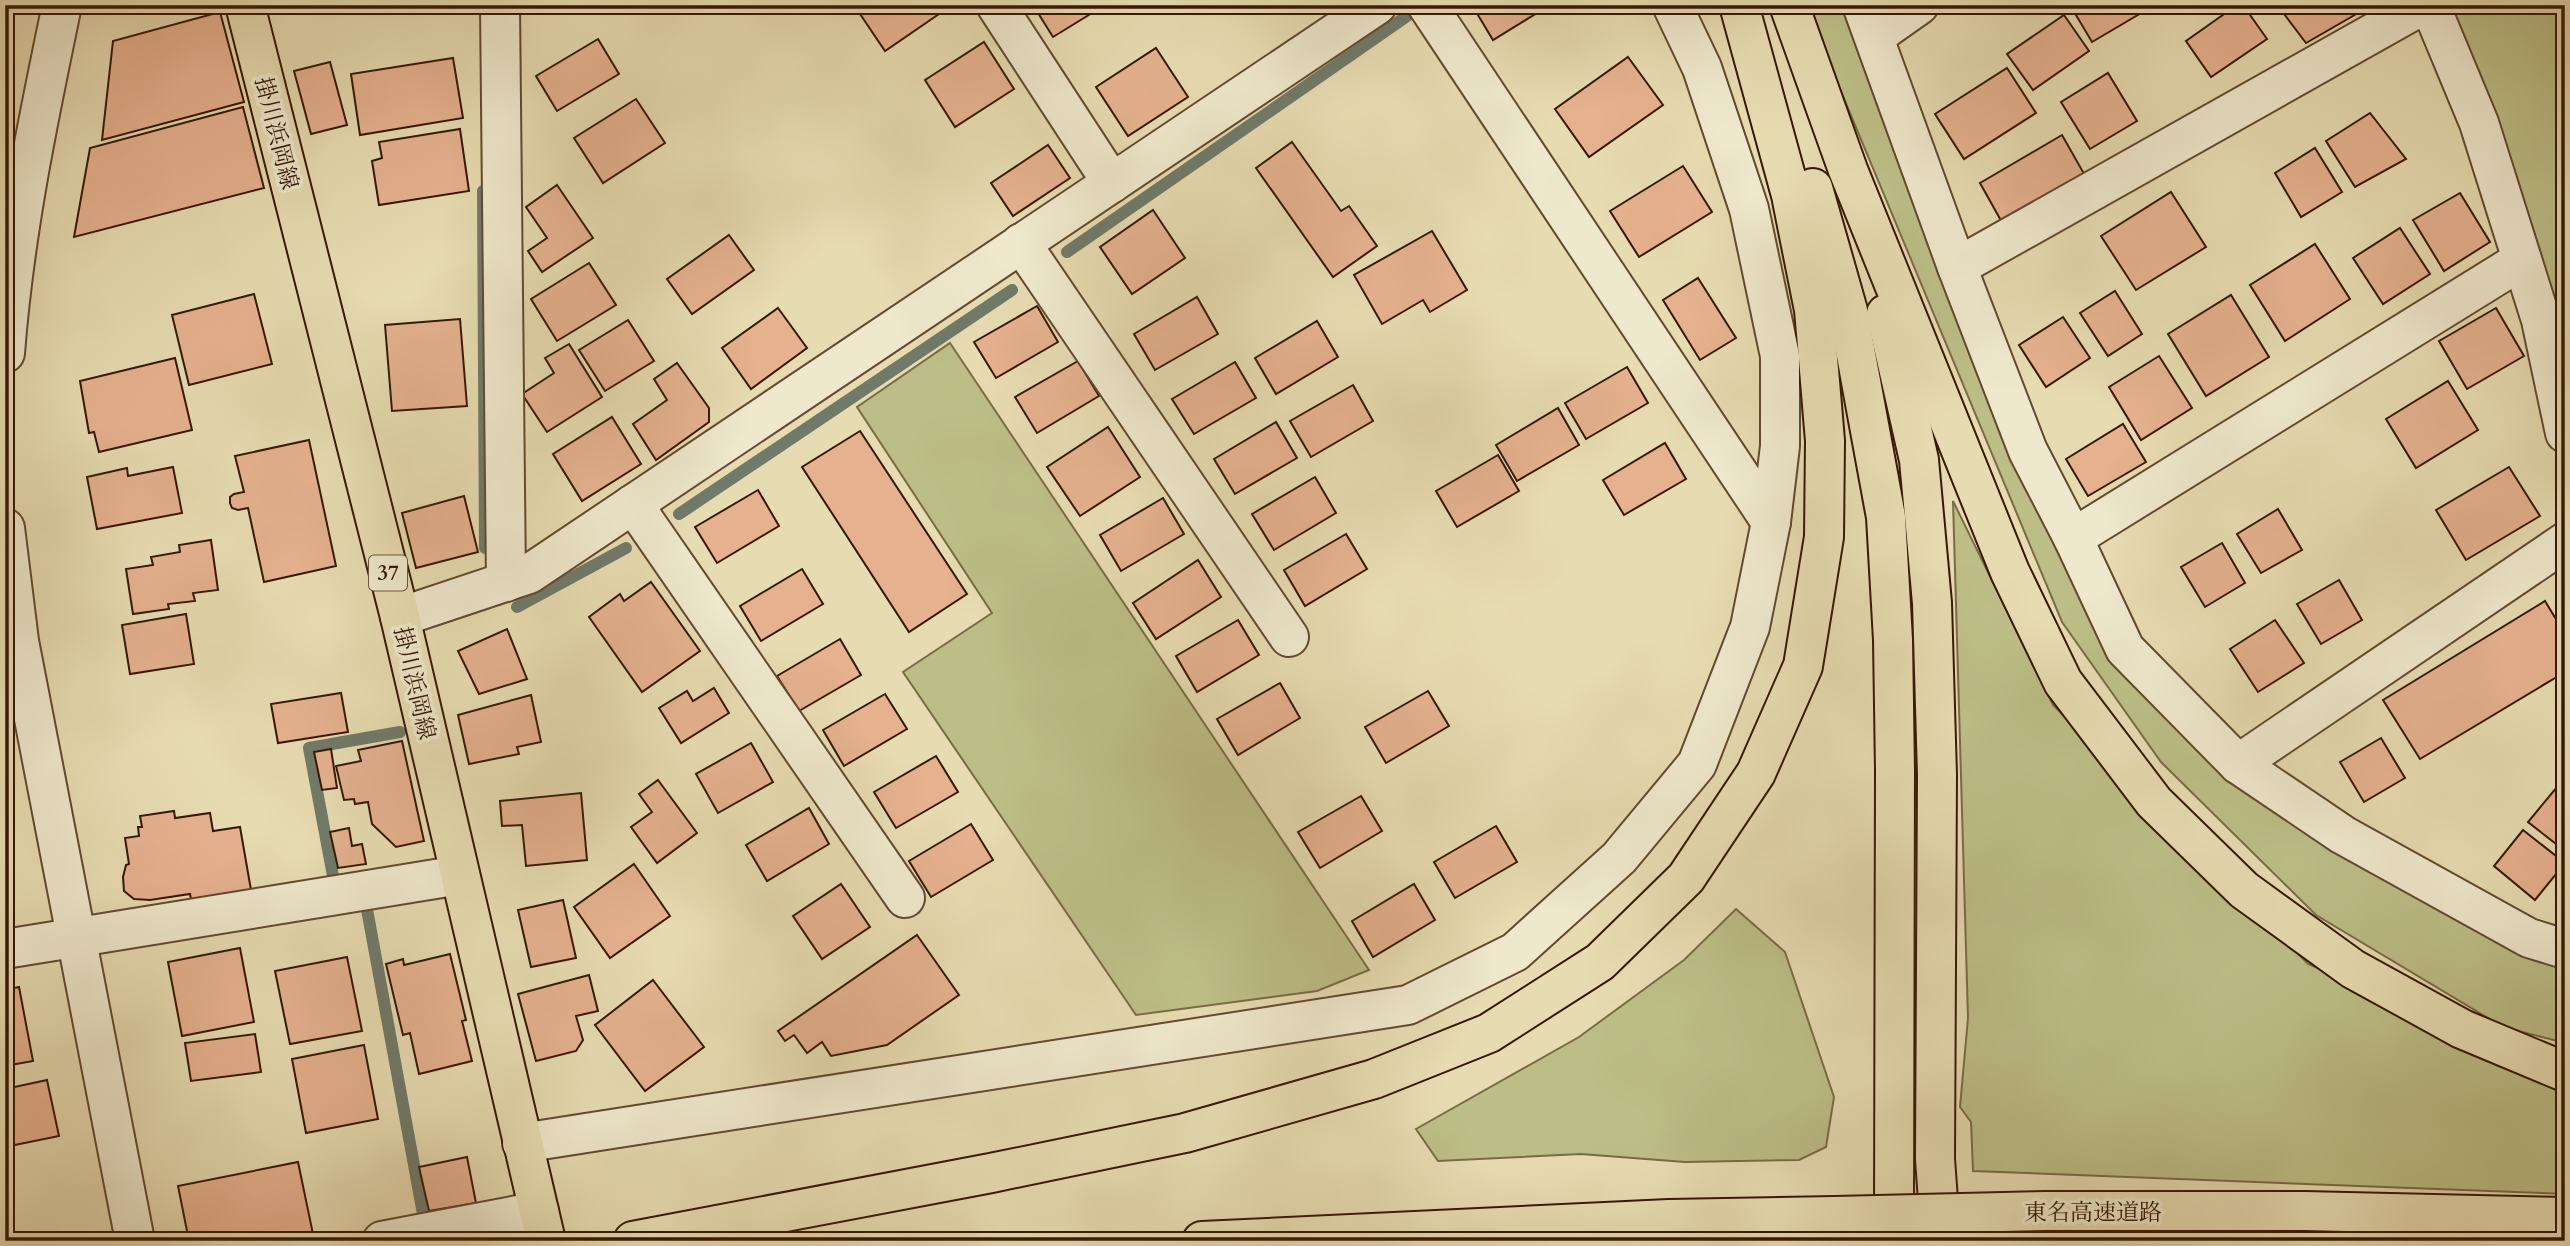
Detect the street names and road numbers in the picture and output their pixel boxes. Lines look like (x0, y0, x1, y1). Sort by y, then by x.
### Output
street label: 掛川浜岡線 (248, 74, 305, 193)
road number: 37 (369, 556, 407, 590)
street label: 掛川浜岡線 (386, 624, 443, 743)
street label: 東名高速道路 (2024, 1197, 2162, 1228)

